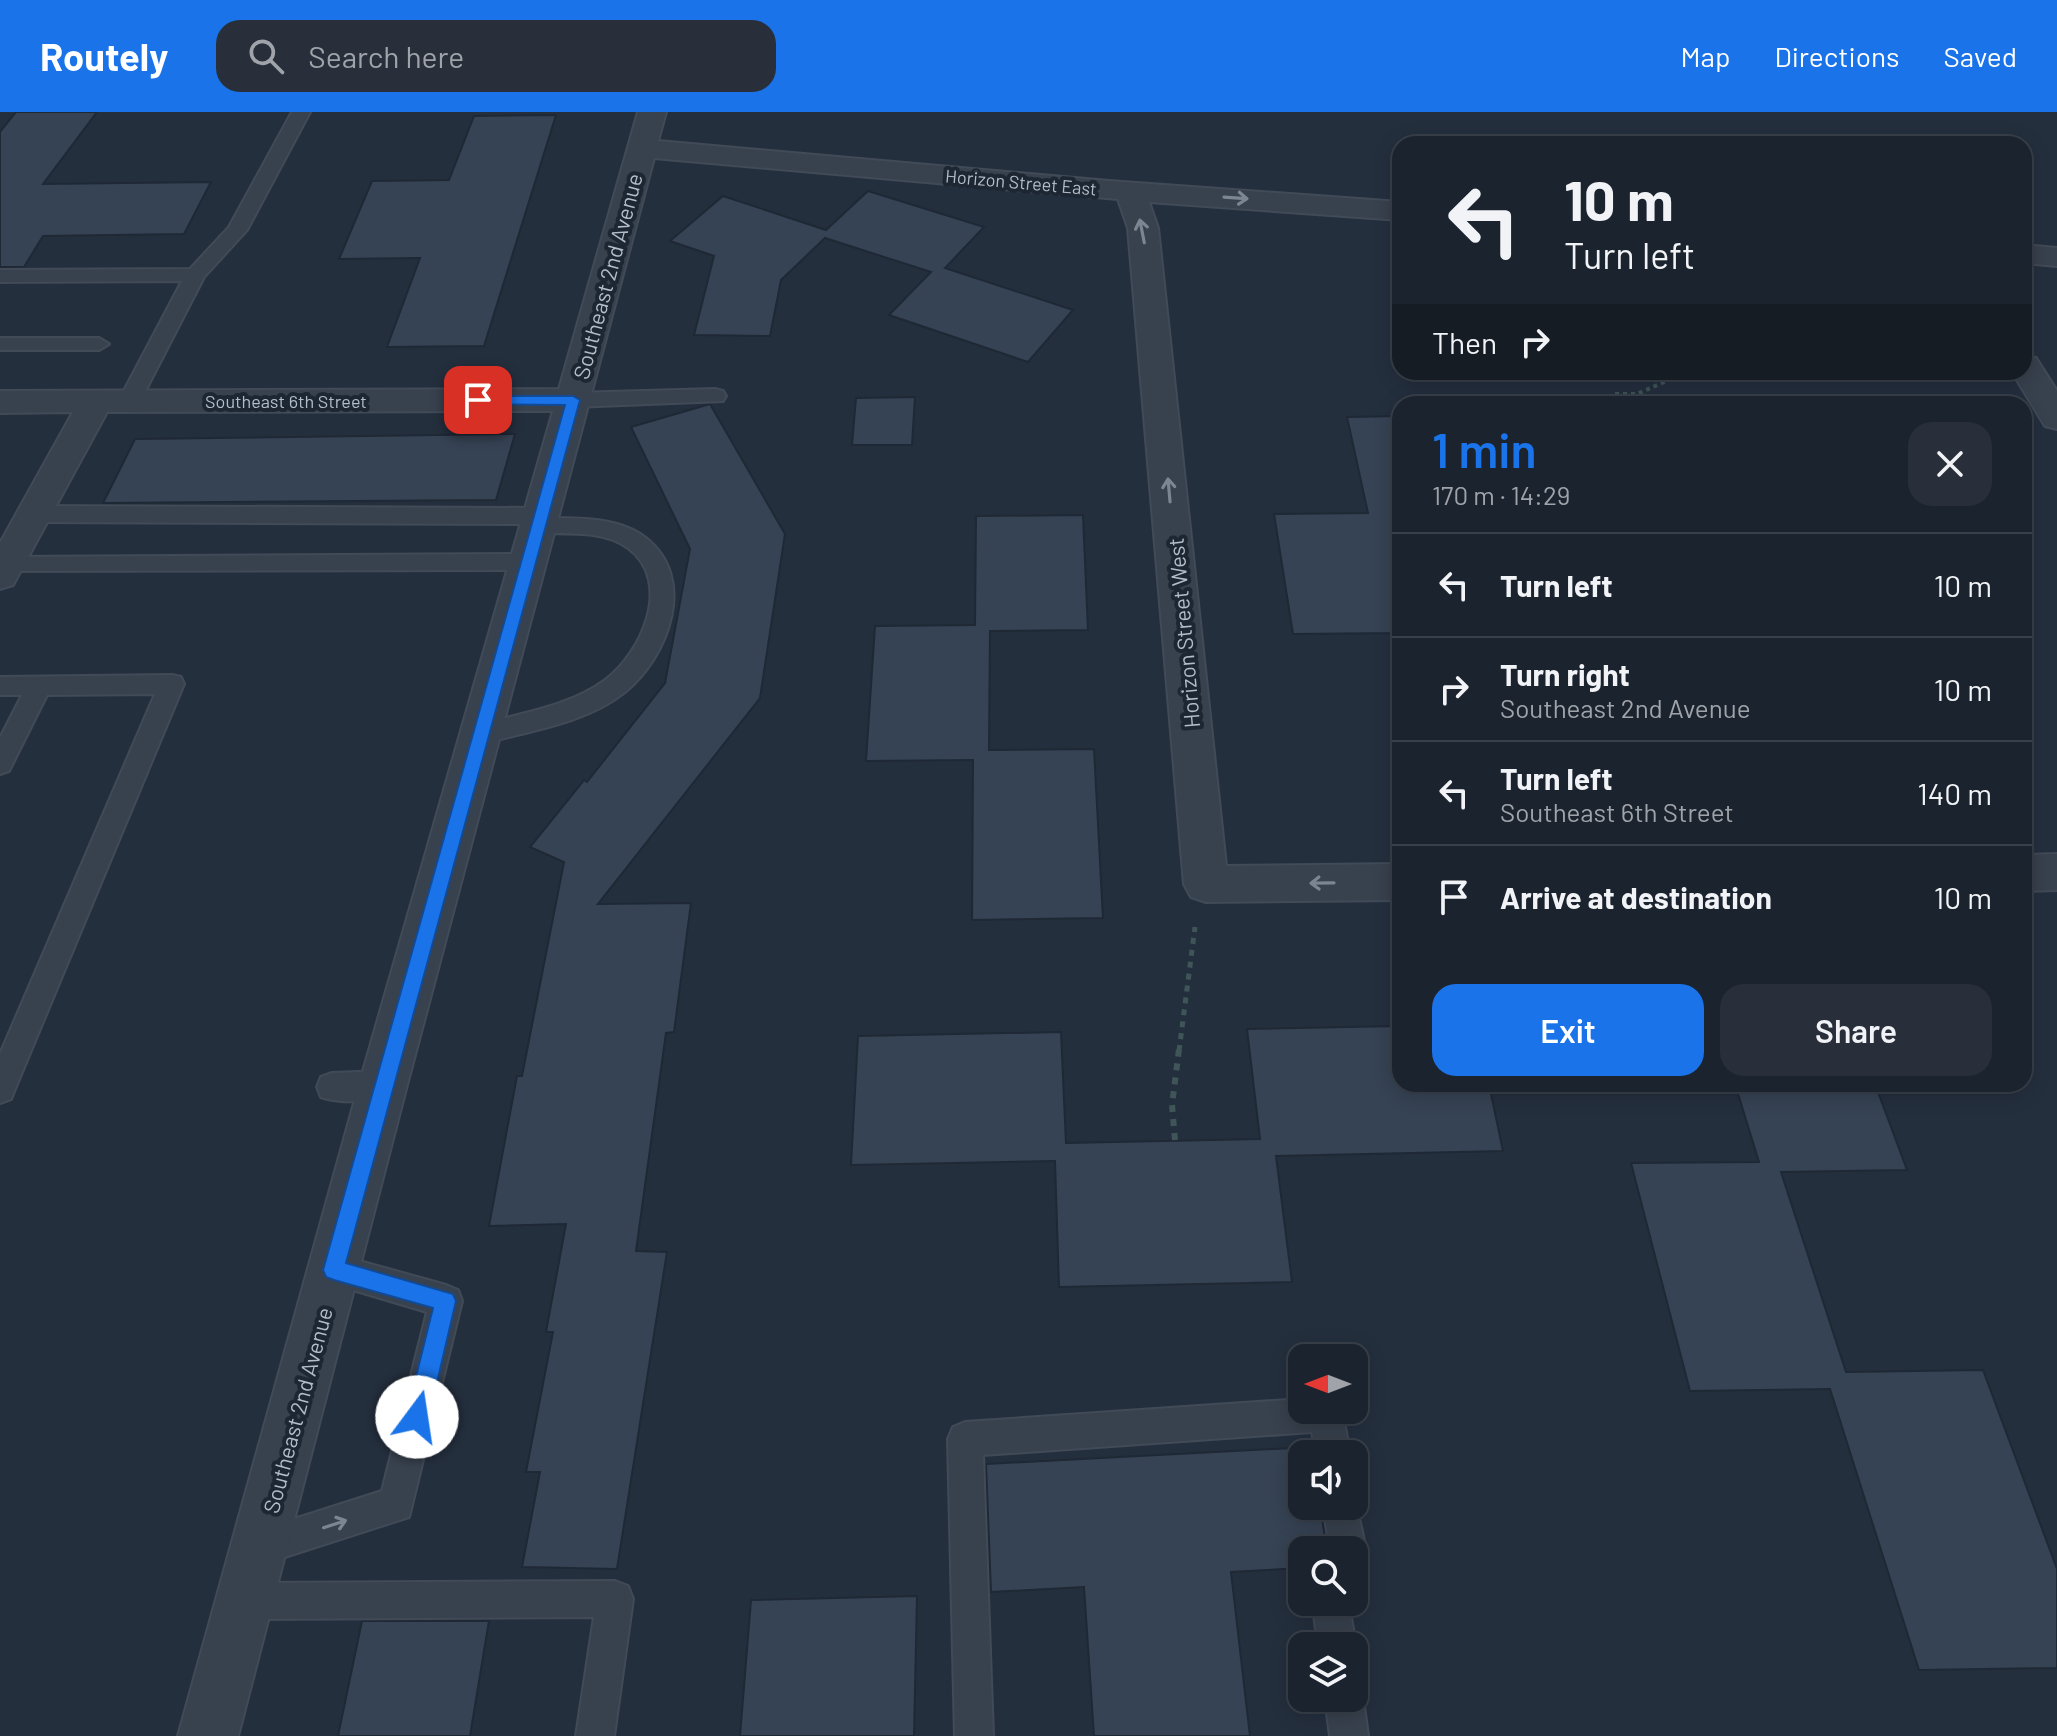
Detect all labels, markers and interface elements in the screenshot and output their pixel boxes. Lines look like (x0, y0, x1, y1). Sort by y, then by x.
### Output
search box (216, 20, 776, 92)
text: Routely (40, 33, 168, 79)
icon: search (244, 34, 288, 78)
text: Search here (308, 38, 464, 74)
text: Map (1681, 39, 1730, 73)
text: Directions (1774, 39, 1900, 73)
text: Saved (1944, 39, 2017, 73)
street label: Horizon Street East (944, 164, 1098, 200)
text: 10 m (1564, 165, 1674, 232)
icon: left (1432, 168, 1536, 272)
street label: Southeast 2nd Avenue (567, 170, 647, 382)
one-way arrow (1222, 191, 1249, 206)
one-way arrow (1134, 219, 1149, 245)
text: Turn left (1564, 233, 1695, 276)
icon: right (1513, 320, 1557, 364)
text: Then (1432, 324, 1497, 360)
pin (444, 366, 512, 434)
icon: arrive (456, 378, 500, 422)
street label: Southeast 6th Street (205, 390, 367, 412)
text: 1 min (1432, 420, 1537, 478)
button: close (1908, 422, 1992, 506)
one-way arrow (1161, 477, 1176, 504)
text: 170 m · 14:29 (1432, 479, 1570, 510)
street label: Horizon Street West (1162, 537, 1204, 729)
icon: left (1432, 563, 1476, 607)
text: Turn left (1500, 567, 1613, 603)
text: 10 m (1934, 567, 1992, 603)
text: Turn right (1500, 656, 1630, 692)
icon: right (1432, 667, 1476, 711)
text: 10 m (1934, 671, 1992, 707)
text: Southeast 2nd Avenue (1500, 692, 1751, 723)
text: Turn left (1500, 760, 1613, 796)
icon: left (1432, 771, 1476, 815)
text: 140 m (1917, 775, 1992, 811)
text: Southeast 6th Street (1500, 796, 1734, 827)
one-way arrow (1309, 875, 1336, 891)
icon: arrive (1432, 875, 1476, 919)
text: Arrive at destination (1500, 879, 1772, 915)
text: 10 m (1934, 879, 1992, 915)
button: Exit (1432, 984, 1704, 1076)
button: Share (1720, 984, 1992, 1076)
street label: Southeast 2nd Avenue (257, 1304, 337, 1516)
north arrow (1288, 1344, 1368, 1424)
map controls (1288, 1344, 1368, 1712)
position arrow (375, 1375, 459, 1459)
button: sound (1288, 1440, 1368, 1520)
one-way arrow (322, 1515, 347, 1530)
button: search (1288, 1536, 1368, 1616)
button: layers (1288, 1632, 1368, 1712)

